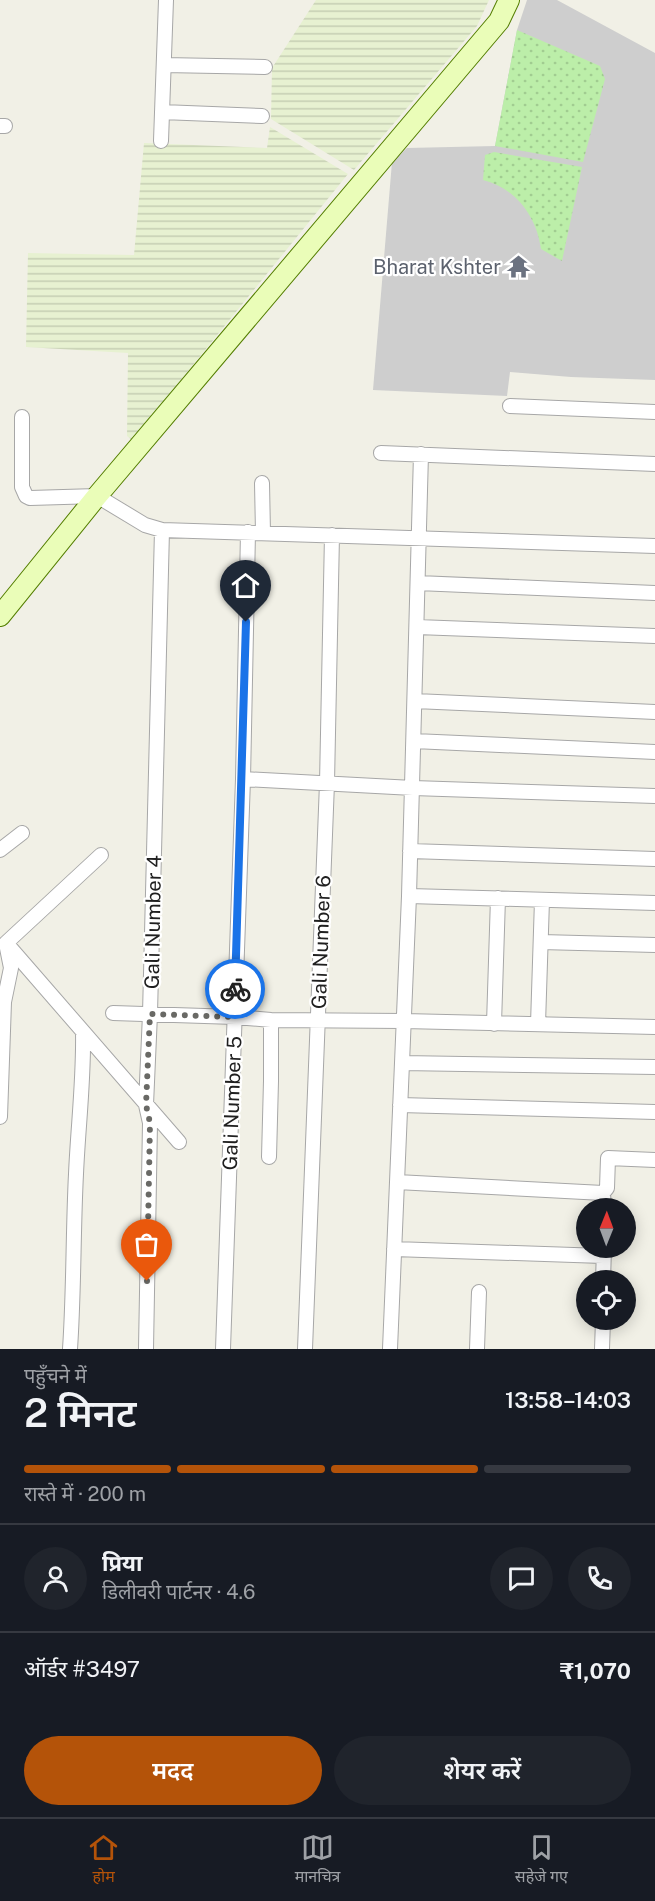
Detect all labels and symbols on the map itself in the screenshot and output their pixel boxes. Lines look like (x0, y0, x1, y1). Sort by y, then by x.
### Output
temple icon: Bharat Kshter (506, 254, 532, 280)
place label: Bharat Kshter (373, 255, 501, 279)
pin (220, 560, 271, 622)
street label: Gali Number 4 (140, 855, 166, 989)
street label: Gali Number 6 (307, 875, 335, 1009)
courier (205, 959, 265, 1019)
street label: Gali Number 5 (218, 1035, 246, 1171)
north arrow (576, 1198, 636, 1258)
pin (121, 1219, 172, 1281)

